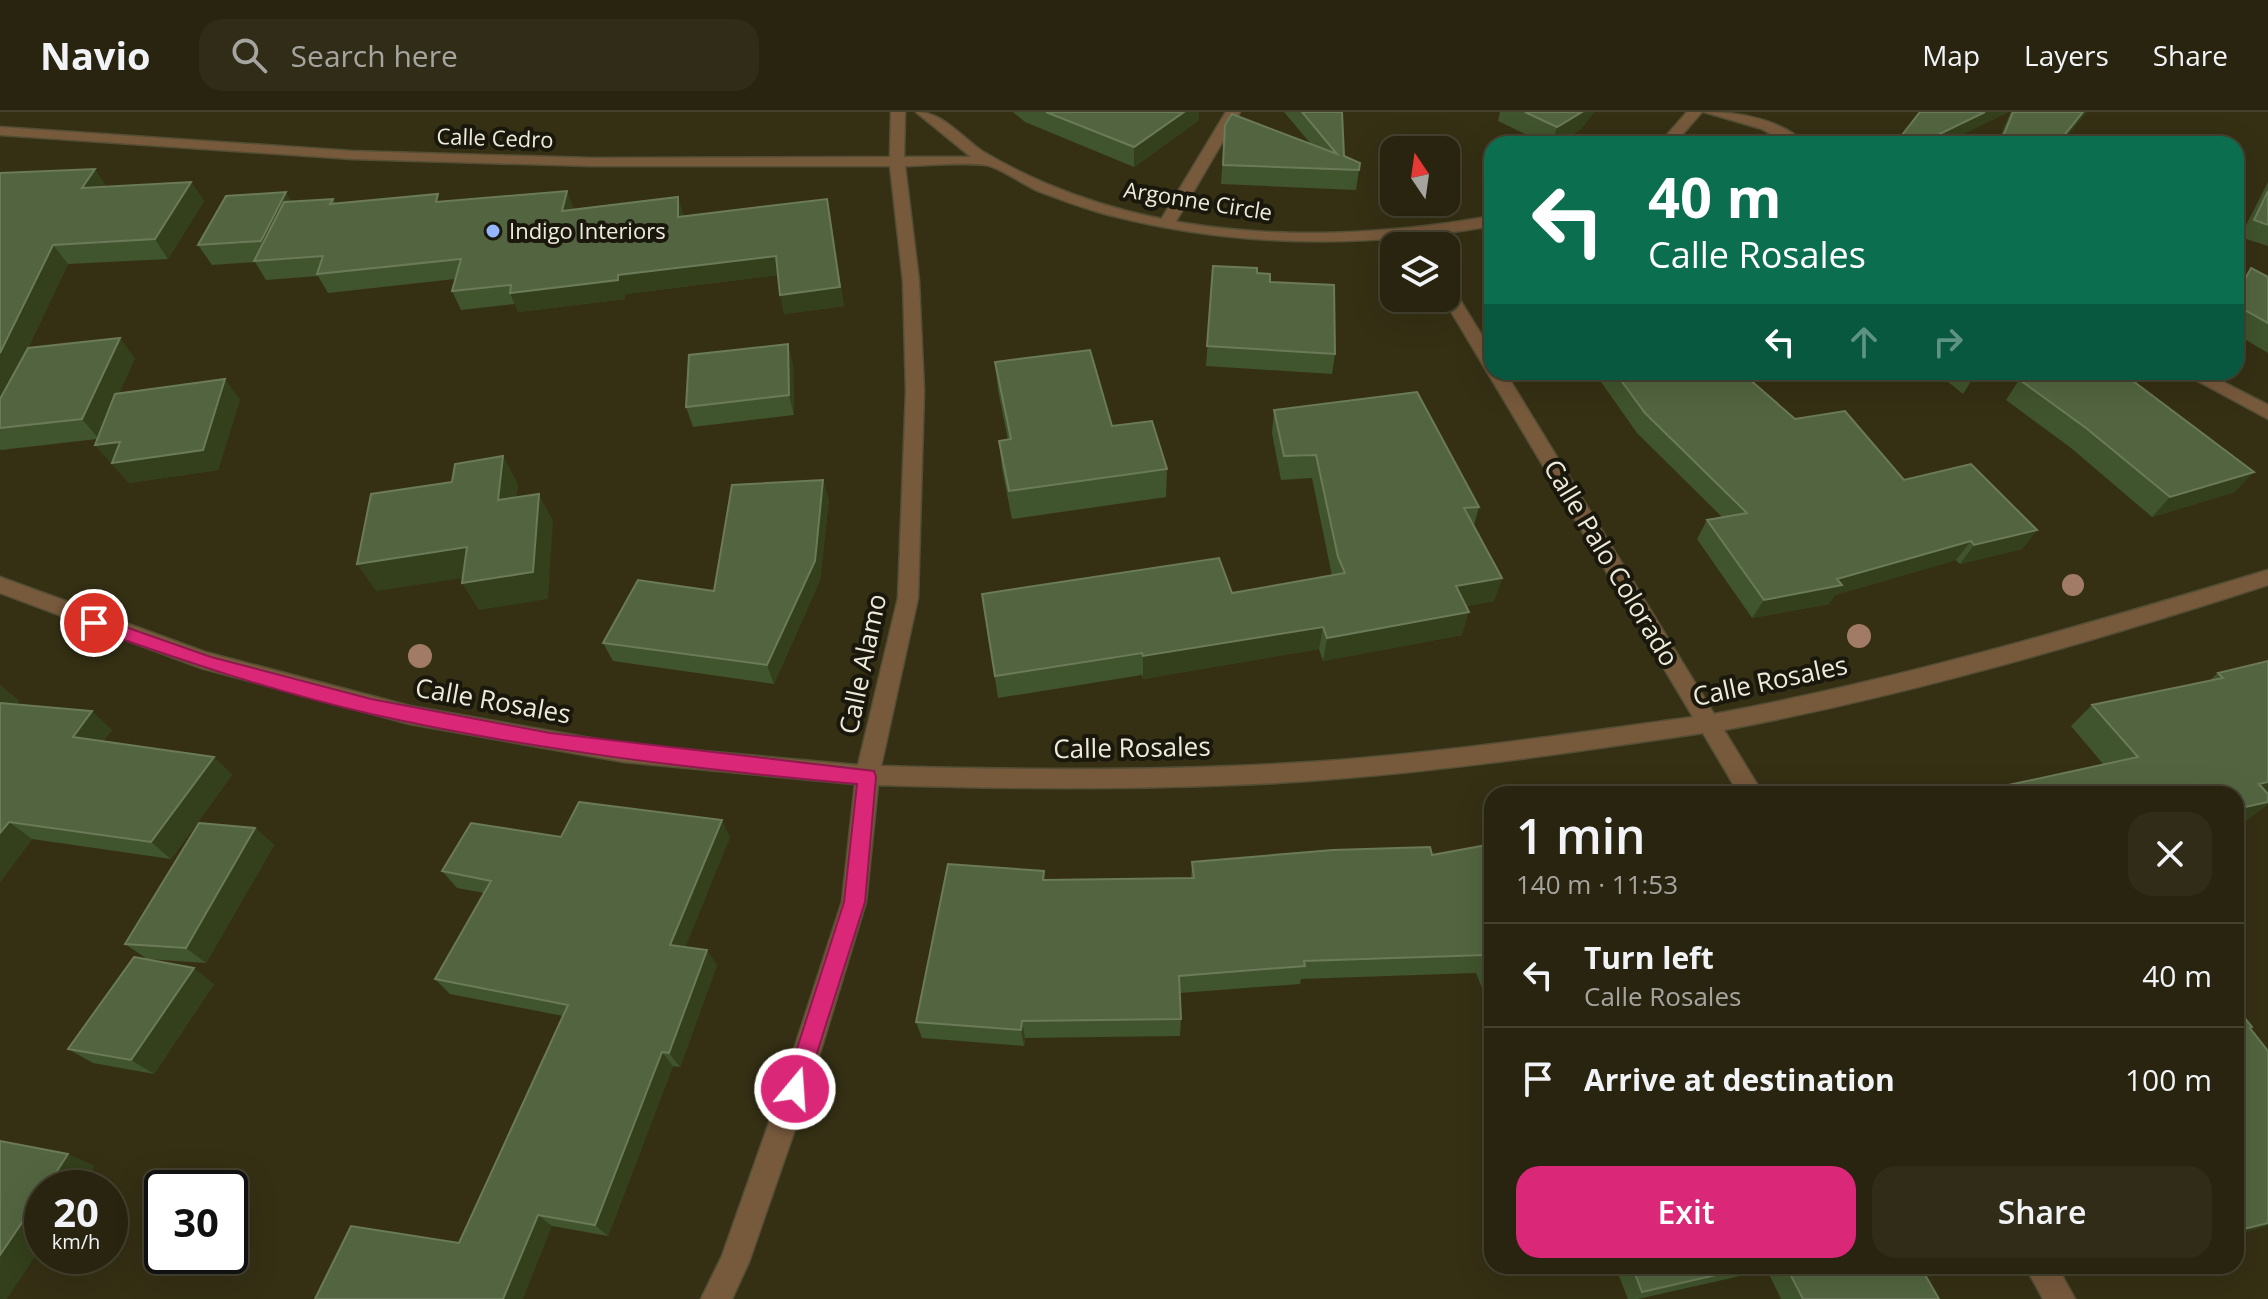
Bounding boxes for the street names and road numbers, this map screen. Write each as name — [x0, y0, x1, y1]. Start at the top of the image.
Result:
street label: Calle Cedro — [436, 120, 554, 154]
street label: Argonne Circle — [1122, 173, 1275, 227]
street label: Calle Palo Colorado — [1536, 452, 1688, 673]
street label: Calle Alamo — [830, 590, 894, 737]
street label: Calle Rosales — [1689, 646, 1851, 714]
street label: Calle Rosales — [413, 669, 574, 731]
street label: Calle Rosales — [1053, 728, 1211, 766]

